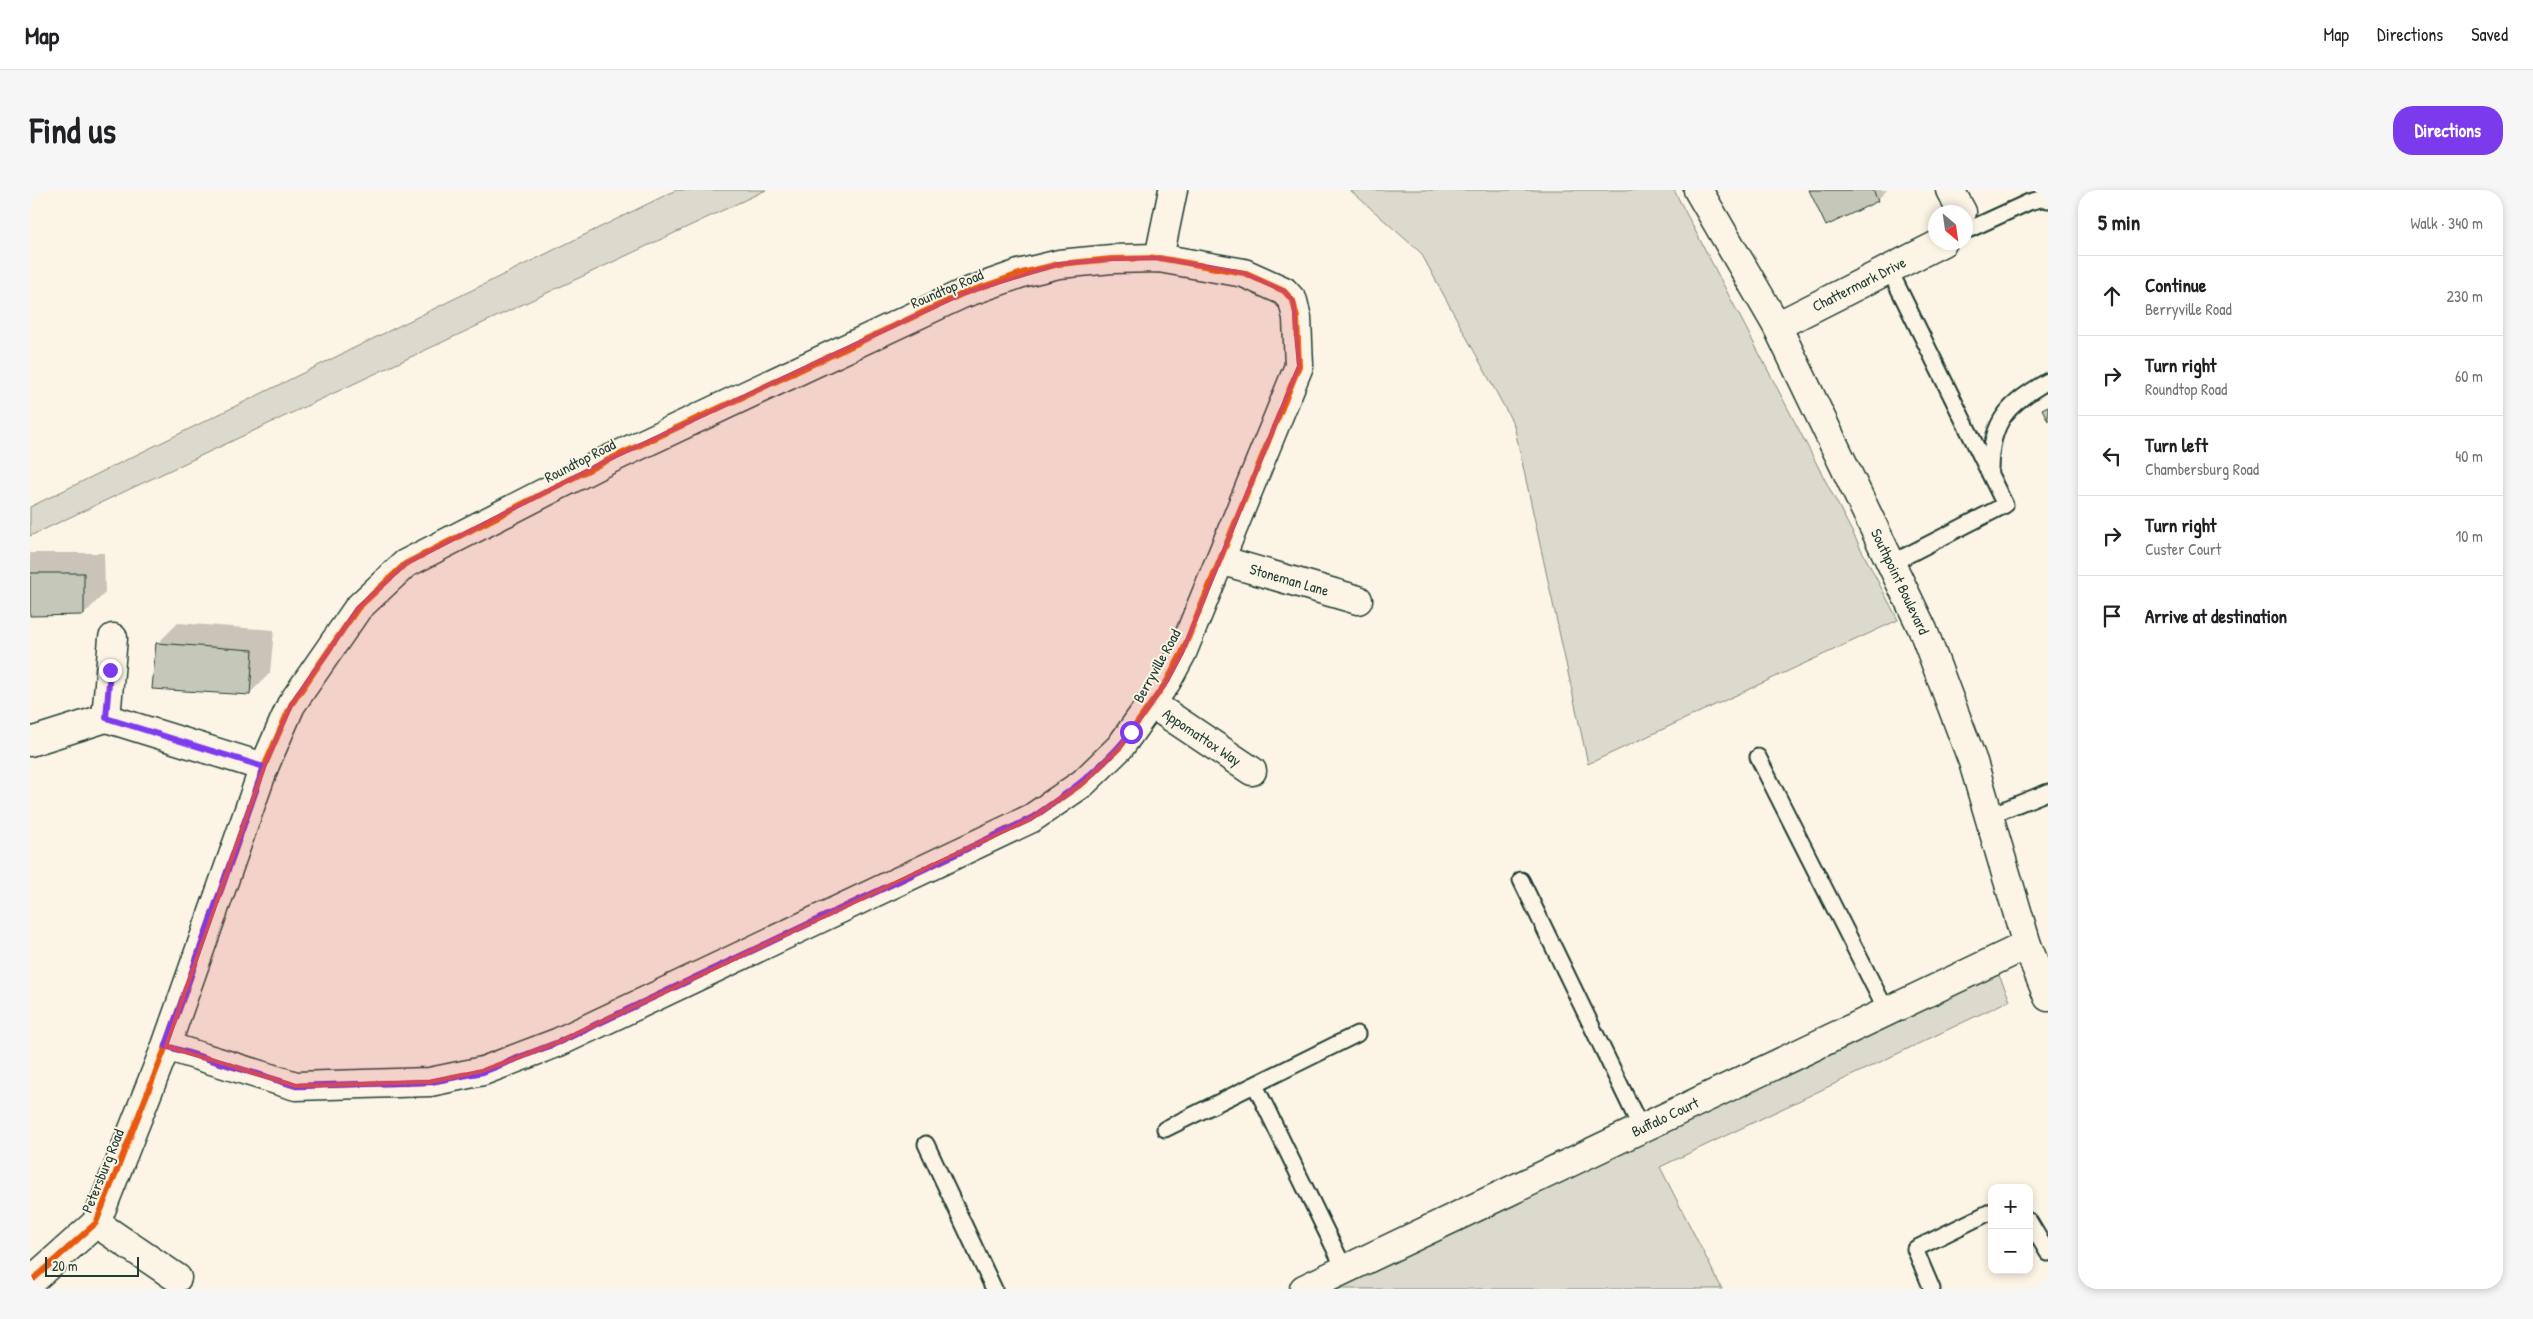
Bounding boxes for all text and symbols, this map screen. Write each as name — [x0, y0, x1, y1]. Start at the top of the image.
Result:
text: Map — [25, 19, 59, 51]
text: Map — [2324, 22, 2349, 47]
text: Directions — [2377, 22, 2443, 47]
text: Saved — [2471, 22, 2508, 47]
button: Directions — [2393, 106, 2503, 155]
text: Find us — [30, 107, 116, 154]
north arrow — [1928, 205, 1973, 250]
text: 5 min — [2098, 208, 2140, 237]
text: Walk · 340 m — [2411, 212, 2483, 234]
street label: Chattermark Drive — [1808, 252, 1909, 317]
street label: Roundtop Road — [907, 264, 987, 313]
text: Continue — [2145, 272, 2206, 298]
icon: ahead — [2098, 282, 2126, 310]
text: 230 m — [2447, 285, 2483, 307]
text: Berryville Road — [2145, 298, 2232, 320]
text: Turn right — [2145, 352, 2216, 378]
icon: right — [2098, 362, 2126, 390]
text: 60 m — [2455, 365, 2483, 387]
text: Roundtop Road — [2145, 378, 2227, 400]
text: Turn left — [2145, 432, 2208, 458]
street label: Roundtop Road — [541, 434, 619, 487]
icon: left — [2098, 442, 2126, 470]
text: 40 m — [2455, 445, 2483, 467]
text: Chambersburg Road — [2145, 458, 2259, 480]
text: Turn right — [2145, 512, 2216, 538]
icon: right — [2098, 522, 2126, 550]
street label: Southpoint Boulevard — [1866, 525, 1935, 637]
text: 10 m — [2455, 525, 2483, 547]
text: Custer Court — [2145, 538, 2221, 560]
street label: Stoneman Lane — [1247, 558, 1331, 601]
icon: arrive — [2098, 602, 2126, 630]
text: Arrive at destination — [2145, 603, 2287, 629]
street label: Berryville Road — [1128, 625, 1186, 706]
route end — [99, 659, 122, 682]
street label: Appomattox Way — [1159, 703, 1246, 771]
route start — [1120, 721, 1143, 744]
street label: Buffalo Court — [1628, 1091, 1703, 1142]
street label: Petersburg Road — [76, 1126, 129, 1216]
map controls — [1988, 1184, 2033, 1274]
button: + — [1988, 1184, 2033, 1229]
button: − — [1988, 1229, 2033, 1274]
scale bar — [45, 1254, 139, 1277]
text: 20 m — [52, 1256, 78, 1275]

